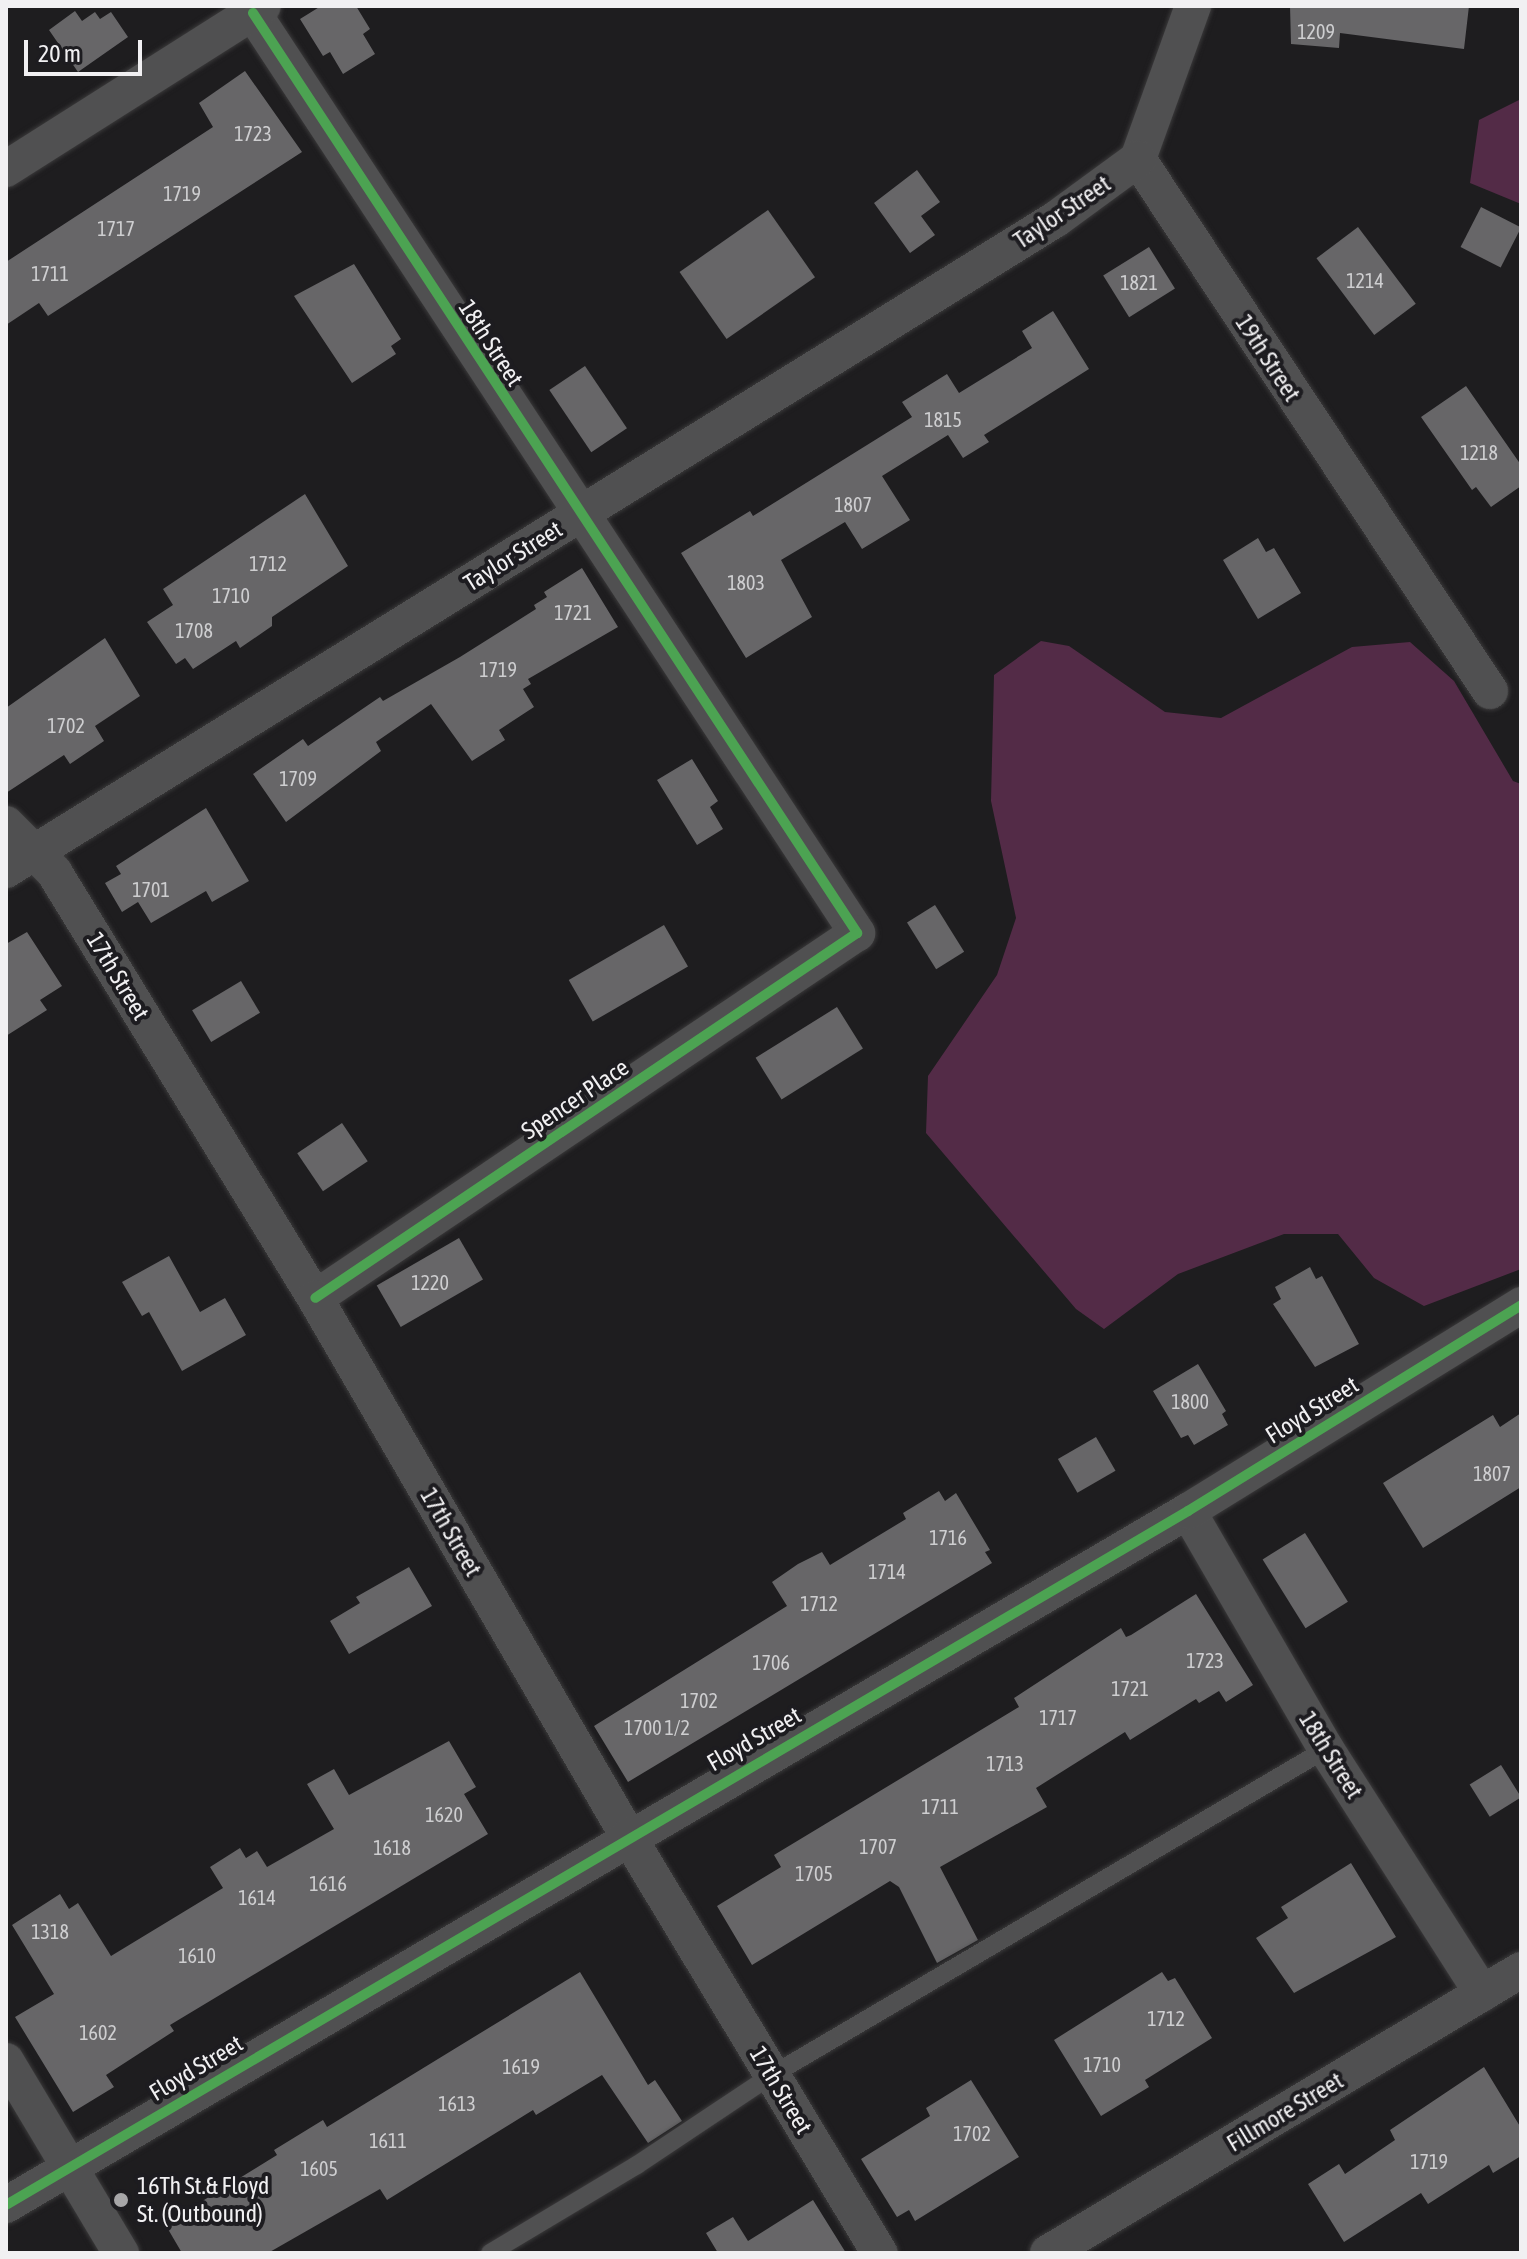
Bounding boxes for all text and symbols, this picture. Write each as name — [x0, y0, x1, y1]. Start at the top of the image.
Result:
house number: 1209 — [1297, 19, 1335, 43]
scale bar — [28, 24, 146, 74]
text: 20 m — [38, 40, 81, 67]
house number: 1723 — [234, 121, 272, 145]
street label: Taylor Street — [1008, 169, 1116, 255]
house number: 1719 — [163, 181, 201, 205]
house number: 1717 — [97, 216, 135, 240]
house number: 1711 — [31, 261, 69, 285]
house number: 1214 — [1346, 268, 1384, 292]
house number: 1821 — [1120, 270, 1158, 294]
street label: 18th Street — [452, 294, 530, 392]
street label: 19th Street — [1229, 309, 1307, 407]
house number: 1815 — [924, 407, 962, 431]
house number: 1218 — [1460, 440, 1498, 464]
house number: 1807 — [834, 492, 872, 516]
street label: Taylor Street — [459, 515, 567, 597]
house number: 1712 — [249, 551, 287, 575]
house number: 1803 — [727, 570, 765, 594]
house number: 1710 — [212, 583, 250, 607]
house number: 1721 — [554, 600, 592, 624]
house number: 1708 — [175, 618, 213, 642]
house number: 1719 — [479, 657, 517, 681]
house number: 1702 — [47, 713, 85, 737]
house number: 1709 — [279, 766, 317, 790]
house number: 1701 — [132, 877, 170, 901]
street label: 17th Street — [81, 927, 155, 1025]
street label: Spencer Place — [516, 1053, 634, 1145]
house number: 1220 — [411, 1270, 449, 1294]
street label: Floyd Street — [1260, 1370, 1364, 1450]
house number: 1800 — [1171, 1389, 1209, 1413]
house number: 1807 — [1473, 1461, 1511, 1485]
street label: 17th Street — [414, 1483, 488, 1581]
house number: 1716 — [929, 1525, 967, 1549]
house number: 1714 — [868, 1559, 906, 1583]
house number: 1712 — [800, 1591, 838, 1615]
house number: 1723 — [1186, 1648, 1224, 1672]
house number: 1706 — [752, 1650, 790, 1674]
house number: 1721 — [1111, 1676, 1149, 1700]
house number: 1702 — [680, 1688, 718, 1712]
street label: Floyd Street — [702, 1701, 806, 1777]
house number: 1717 — [1039, 1705, 1077, 1729]
street label: 18th Street — [1293, 1706, 1369, 1804]
house number: 1700 1/2 — [624, 1715, 690, 1739]
house number: 1713 — [986, 1751, 1024, 1775]
house number: 1711 — [921, 1794, 959, 1818]
house number: 1620 — [425, 1802, 463, 1826]
house number: 1707 — [859, 1834, 897, 1858]
house number: 1618 — [373, 1835, 411, 1859]
house number: 1705 — [795, 1861, 833, 1885]
house number: 1616 — [309, 1871, 347, 1895]
house number: 1614 — [238, 1885, 276, 1909]
house number: 1318 — [31, 1919, 69, 1943]
house number: 1610 — [178, 1943, 216, 1967]
house number: 1712 — [1147, 2006, 1185, 2030]
house number: 1602 — [79, 2020, 117, 2044]
street label: Floyd Street — [144, 2029, 248, 2107]
street label: 17th Street — [744, 2041, 818, 2139]
house number: 1710 — [1083, 2052, 1121, 2076]
house number: 1619 — [502, 2054, 540, 2078]
street label: Fillmore Street — [1222, 2066, 1348, 2158]
house number: 1613 — [438, 2091, 476, 2115]
house number: 1702 — [953, 2121, 991, 2145]
house number: 1611 — [369, 2128, 407, 2152]
house number: 1719 — [1410, 2149, 1448, 2173]
house number: 1605 — [300, 2156, 338, 2180]
place label: 16Th St.& Floyd St. (Outbound) — [137, 2172, 269, 2228]
marker: 16Th St.& Floyd St. (Outbound) — [112, 2191, 130, 2209]

